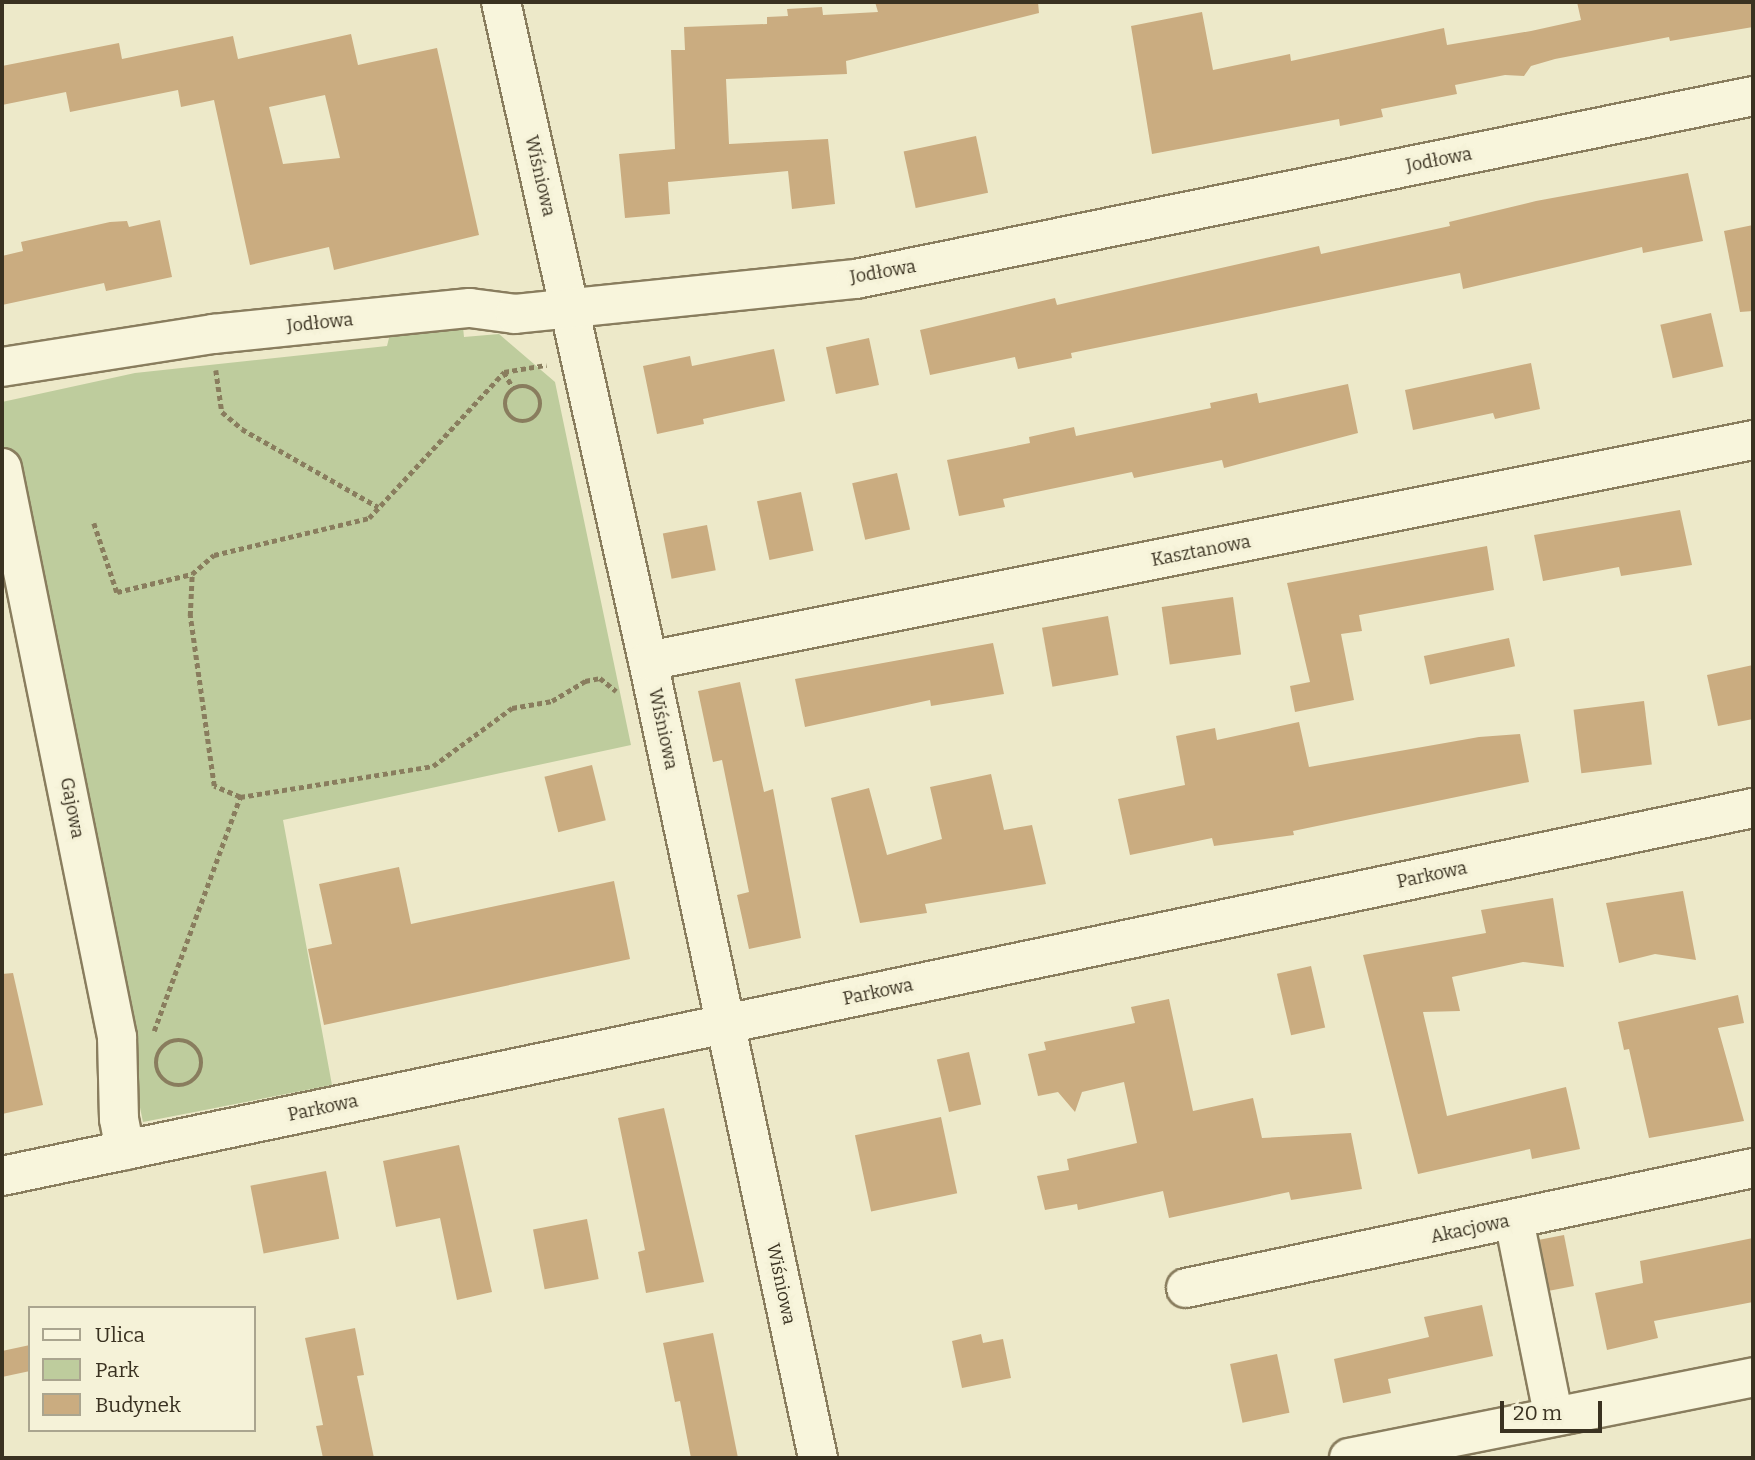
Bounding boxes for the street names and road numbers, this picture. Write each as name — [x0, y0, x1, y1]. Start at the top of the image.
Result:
street label: Wiśniowa — [520, 133, 560, 219]
street label: Jodłowa — [1404, 143, 1474, 177]
street label: Jodłowa — [848, 256, 918, 288]
street label: Jodłowa — [286, 309, 354, 337]
street label: Kasztanowa — [1150, 531, 1252, 571]
street label: Wiśniowa — [644, 686, 682, 772]
street label: Gajowa — [56, 776, 88, 840]
street label: Parkowa — [1395, 857, 1469, 893]
street label: Parkowa — [841, 974, 915, 1010]
street label: Parkowa — [286, 1090, 360, 1126]
street label: Akacjowa — [1429, 1210, 1511, 1248]
street label: Wiśniowa — [762, 1241, 800, 1327]

